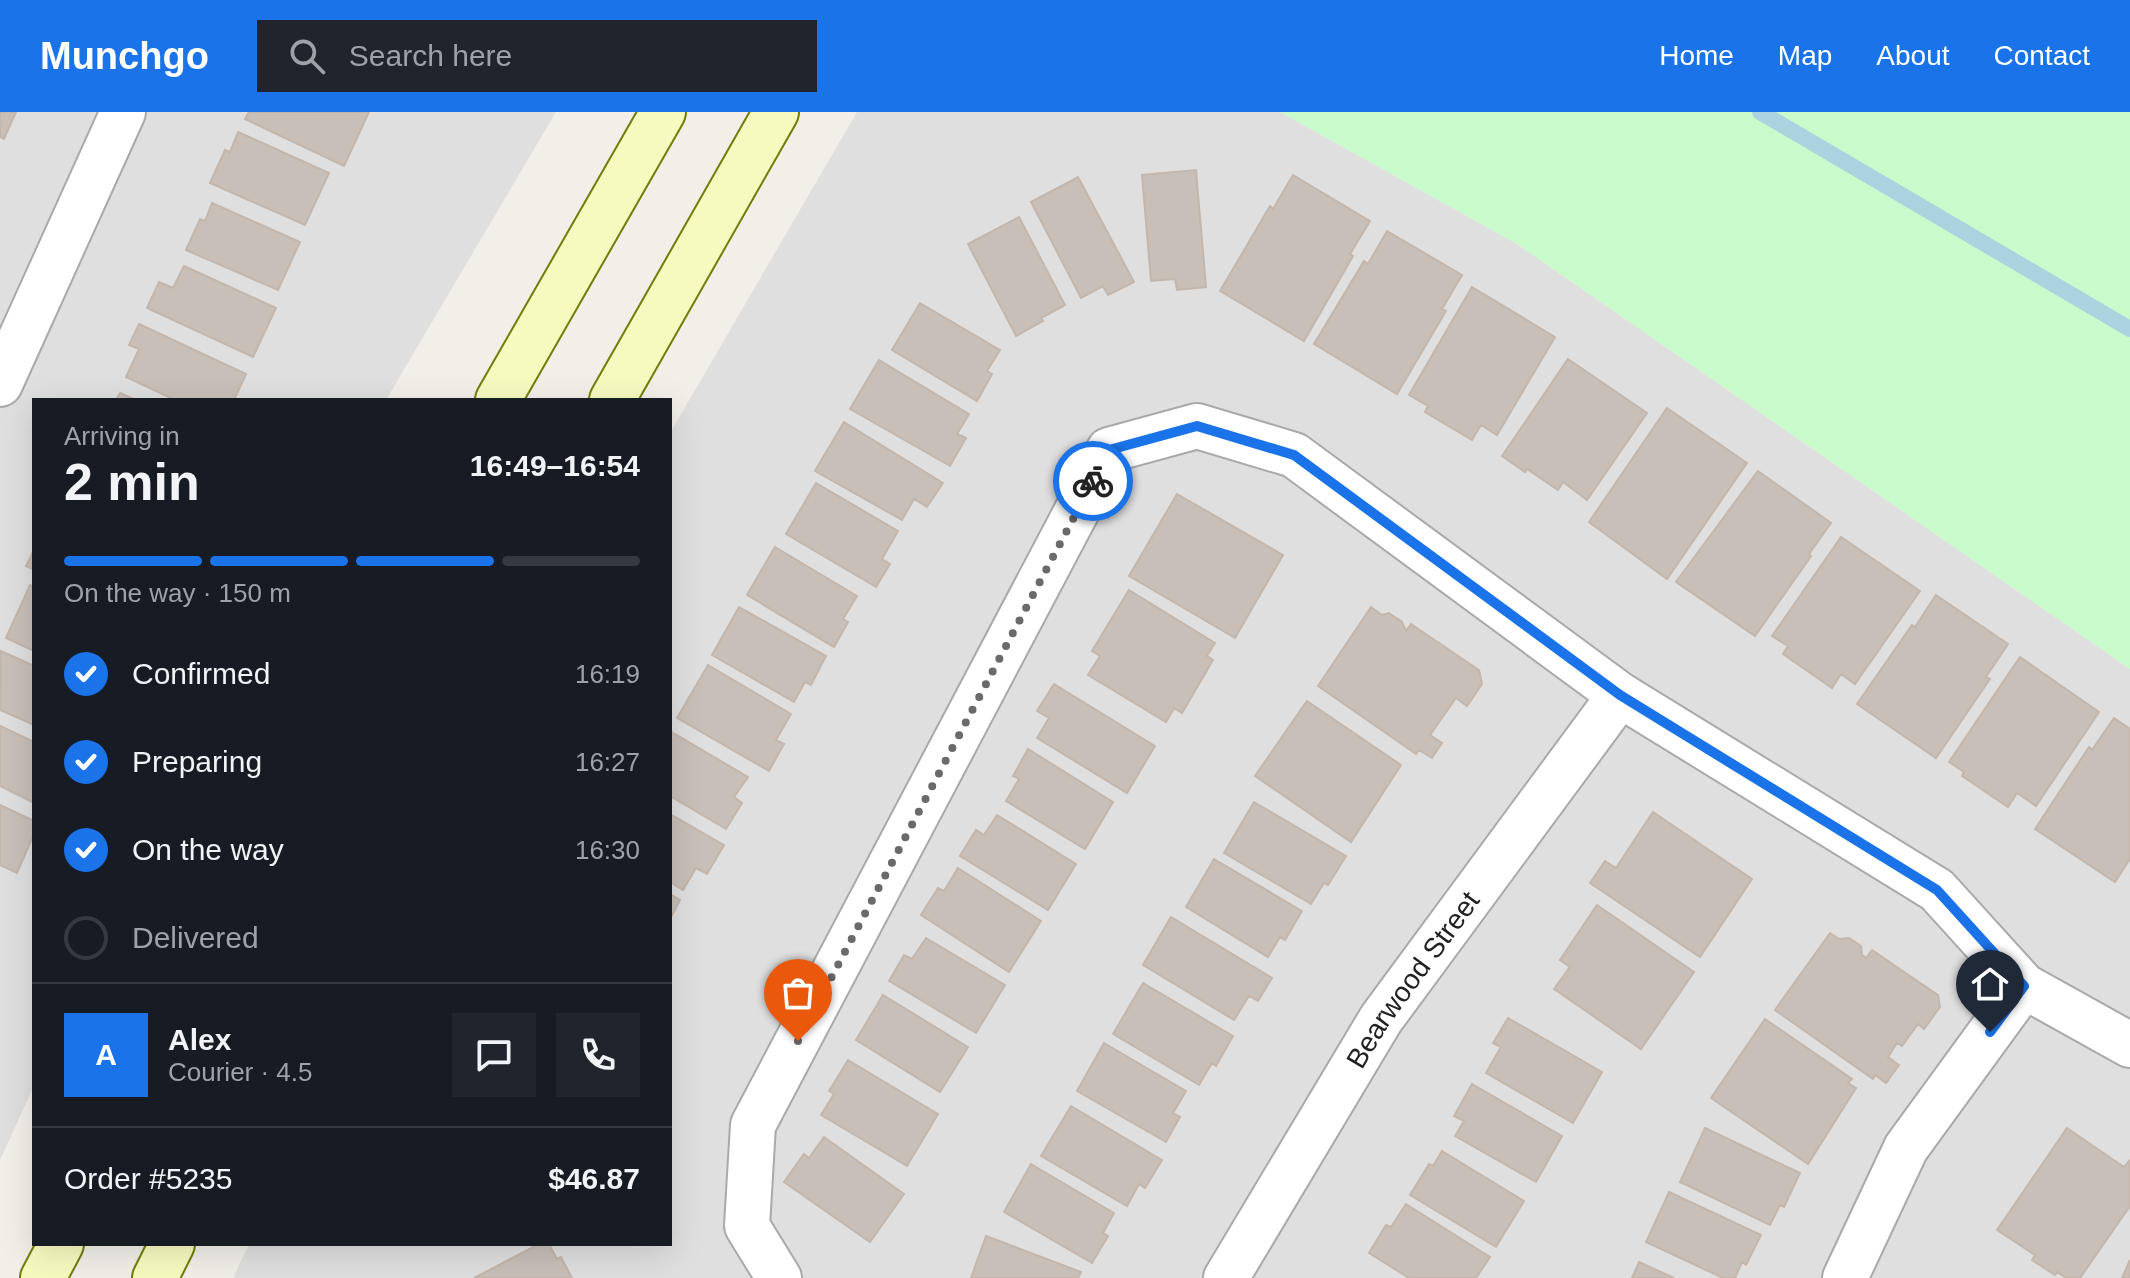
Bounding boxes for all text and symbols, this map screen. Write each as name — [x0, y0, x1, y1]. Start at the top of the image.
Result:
search box — [257, 20, 817, 92]
icon: search — [285, 34, 329, 78]
text: Munchgo — [40, 35, 209, 77]
text: Search here — [349, 39, 512, 72]
text: Home — [1659, 40, 1734, 71]
text: Map — [1778, 40, 1832, 71]
text: About — [1876, 40, 1950, 71]
text: Contact — [1994, 40, 2090, 71]
text: Arriving in — [64, 421, 180, 451]
courier — [1053, 441, 1133, 521]
text: 16:49–16:54 — [470, 449, 640, 482]
text: 2 min — [64, 453, 200, 511]
icon: bike — [1071, 459, 1115, 503]
text: On the way · 150 m — [64, 578, 291, 608]
icon: check — [64, 652, 108, 696]
text: Confirmed — [132, 657, 270, 690]
text: 16:19 — [575, 659, 640, 689]
icon: check — [64, 740, 108, 784]
text: Preparing — [132, 745, 262, 778]
text: 16:27 — [575, 747, 640, 777]
icon: check — [64, 828, 108, 872]
text: On the way — [132, 833, 284, 866]
text: 16:30 — [575, 835, 640, 865]
street label: Bearwood Street — [1340, 885, 1485, 1073]
text: Delivered — [132, 921, 259, 954]
pin — [1956, 950, 2024, 1032]
pin — [764, 959, 832, 1041]
icon: home — [1968, 962, 2012, 1006]
icon: bag — [776, 971, 820, 1015]
button: chat — [452, 1013, 536, 1097]
button: phone — [556, 1013, 640, 1097]
text: Alex — [168, 1023, 231, 1056]
text: A — [95, 1038, 117, 1071]
text: Courier · 4.5 — [168, 1057, 313, 1087]
text: Order #5235 — [64, 1162, 232, 1195]
text: $46.87 — [548, 1162, 640, 1195]

